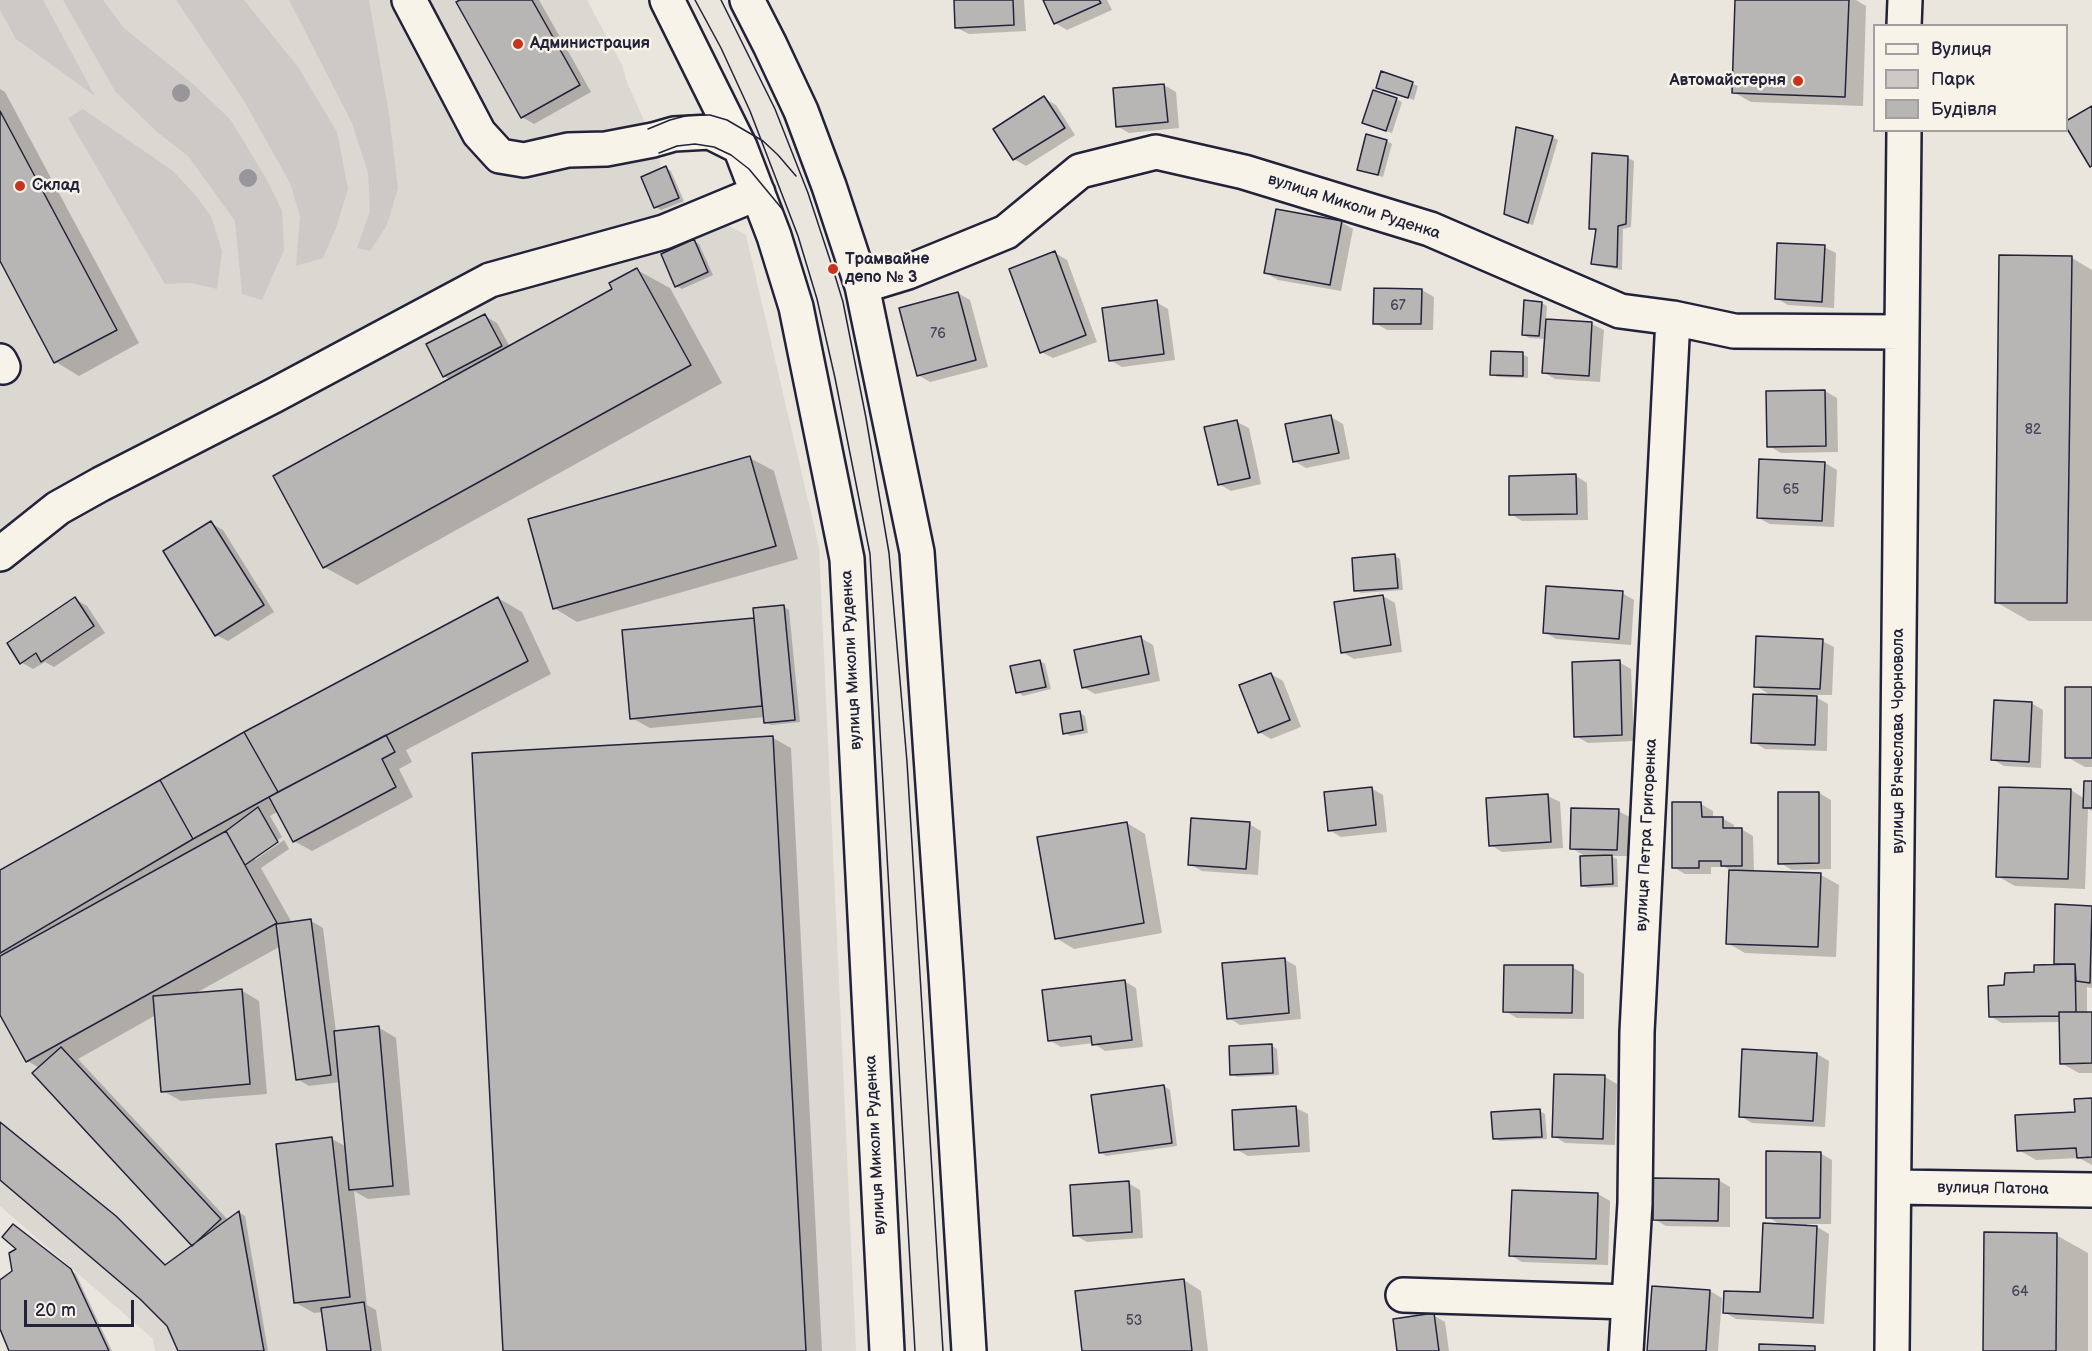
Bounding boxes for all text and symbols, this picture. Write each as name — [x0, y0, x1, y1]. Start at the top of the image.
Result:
legend — [1873, 24, 2068, 132]
place label: Администрация — [530, 34, 650, 54]
marker: Администрация — [511, 37, 525, 51]
text: Вулиця — [1931, 39, 1992, 60]
text: Парк — [1931, 69, 1975, 90]
place label: Автомайстерня — [1669, 71, 1786, 91]
marker: Автомайстерня — [1791, 74, 1805, 88]
text: Будівля — [1931, 99, 1997, 120]
street label: вулиця Миколи Руденка — [1265, 170, 1443, 244]
place label: Склад — [32, 176, 80, 196]
marker: Склад — [13, 179, 27, 193]
place label: Трамвайне депо № 3 — [845, 250, 929, 288]
marker: Трамвайне депо № 3 — [826, 262, 840, 276]
house number: 67 — [1390, 298, 1406, 314]
house number: 76 — [930, 326, 946, 342]
house number: 82 — [2025, 422, 2041, 438]
house number: 65 — [1783, 482, 1799, 498]
street label: вулиця Миколи Руденка — [838, 569, 866, 751]
street label: вулиця В'ячеслава Чорновола — [1889, 628, 1909, 854]
street label: вулиця Петра Григоренка — [1632, 738, 1662, 932]
street label: вулиця Миколи Руденка — [862, 1054, 890, 1236]
street label: вулиця Патона — [1937, 1178, 2049, 1200]
house number: 64 — [2011, 1284, 2029, 1300]
scale bar — [27, 1288, 136, 1326]
text: 20 m — [35, 1300, 76, 1321]
house number: 53 — [1126, 1313, 1142, 1329]

